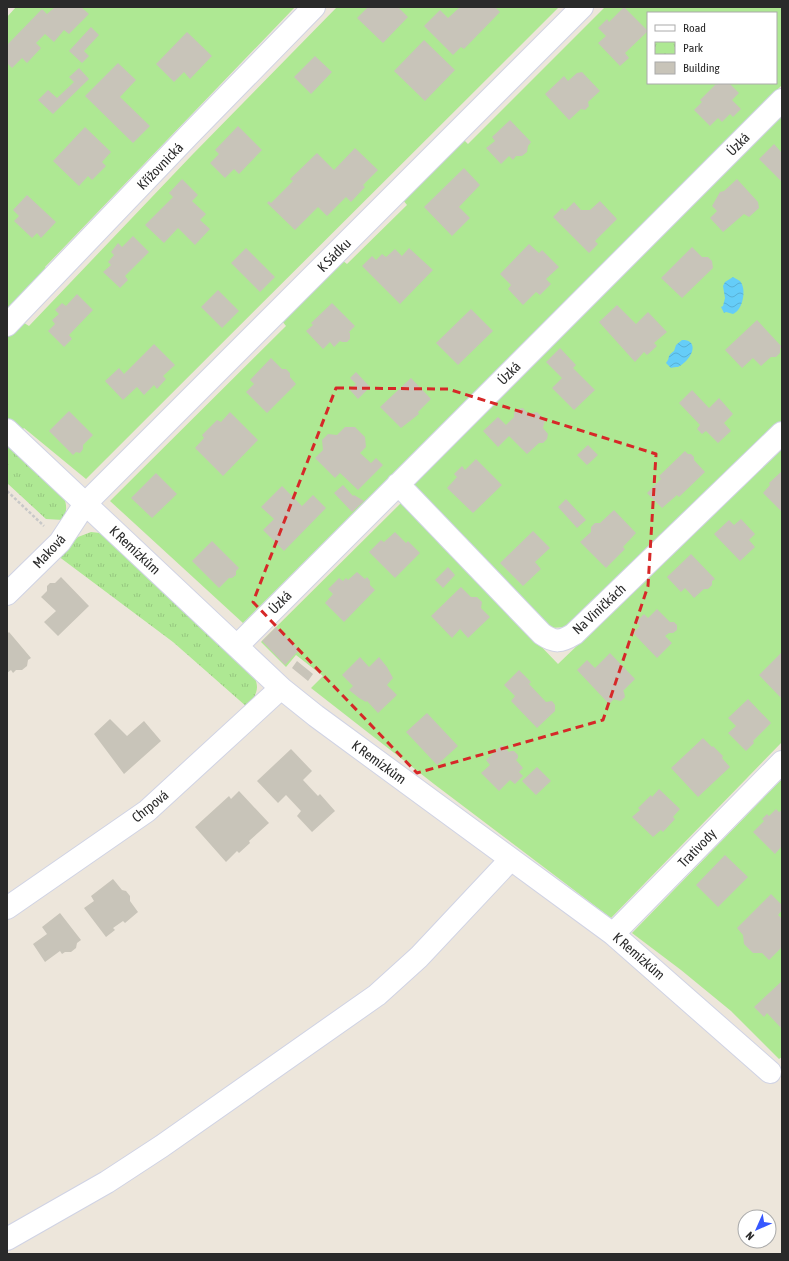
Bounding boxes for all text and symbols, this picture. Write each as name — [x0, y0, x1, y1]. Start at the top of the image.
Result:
legend — [647, 12, 777, 84]
text: Road — [683, 21, 706, 35]
text: Park — [683, 41, 704, 55]
text: Building — [683, 61, 721, 75]
street label: Úzká — [723, 129, 753, 159]
street label: Křížovnická — [134, 139, 186, 193]
street label: K Sádku — [314, 235, 354, 275]
street label: Úzká — [494, 358, 524, 388]
street label: K Remízkům — [106, 523, 164, 577]
street label: Maková — [29, 531, 69, 571]
street label: Na Viničkách — [569, 580, 629, 638]
street label: Úzká — [265, 587, 295, 617]
street label: K Remízkům — [349, 737, 409, 787]
street label: Chrpová — [128, 786, 172, 826]
street label: Trativody — [675, 825, 719, 871]
street label: K Remízkům — [610, 929, 668, 983]
north arrow — [737, 1209, 777, 1249]
text: N — [743, 1230, 756, 1243]

